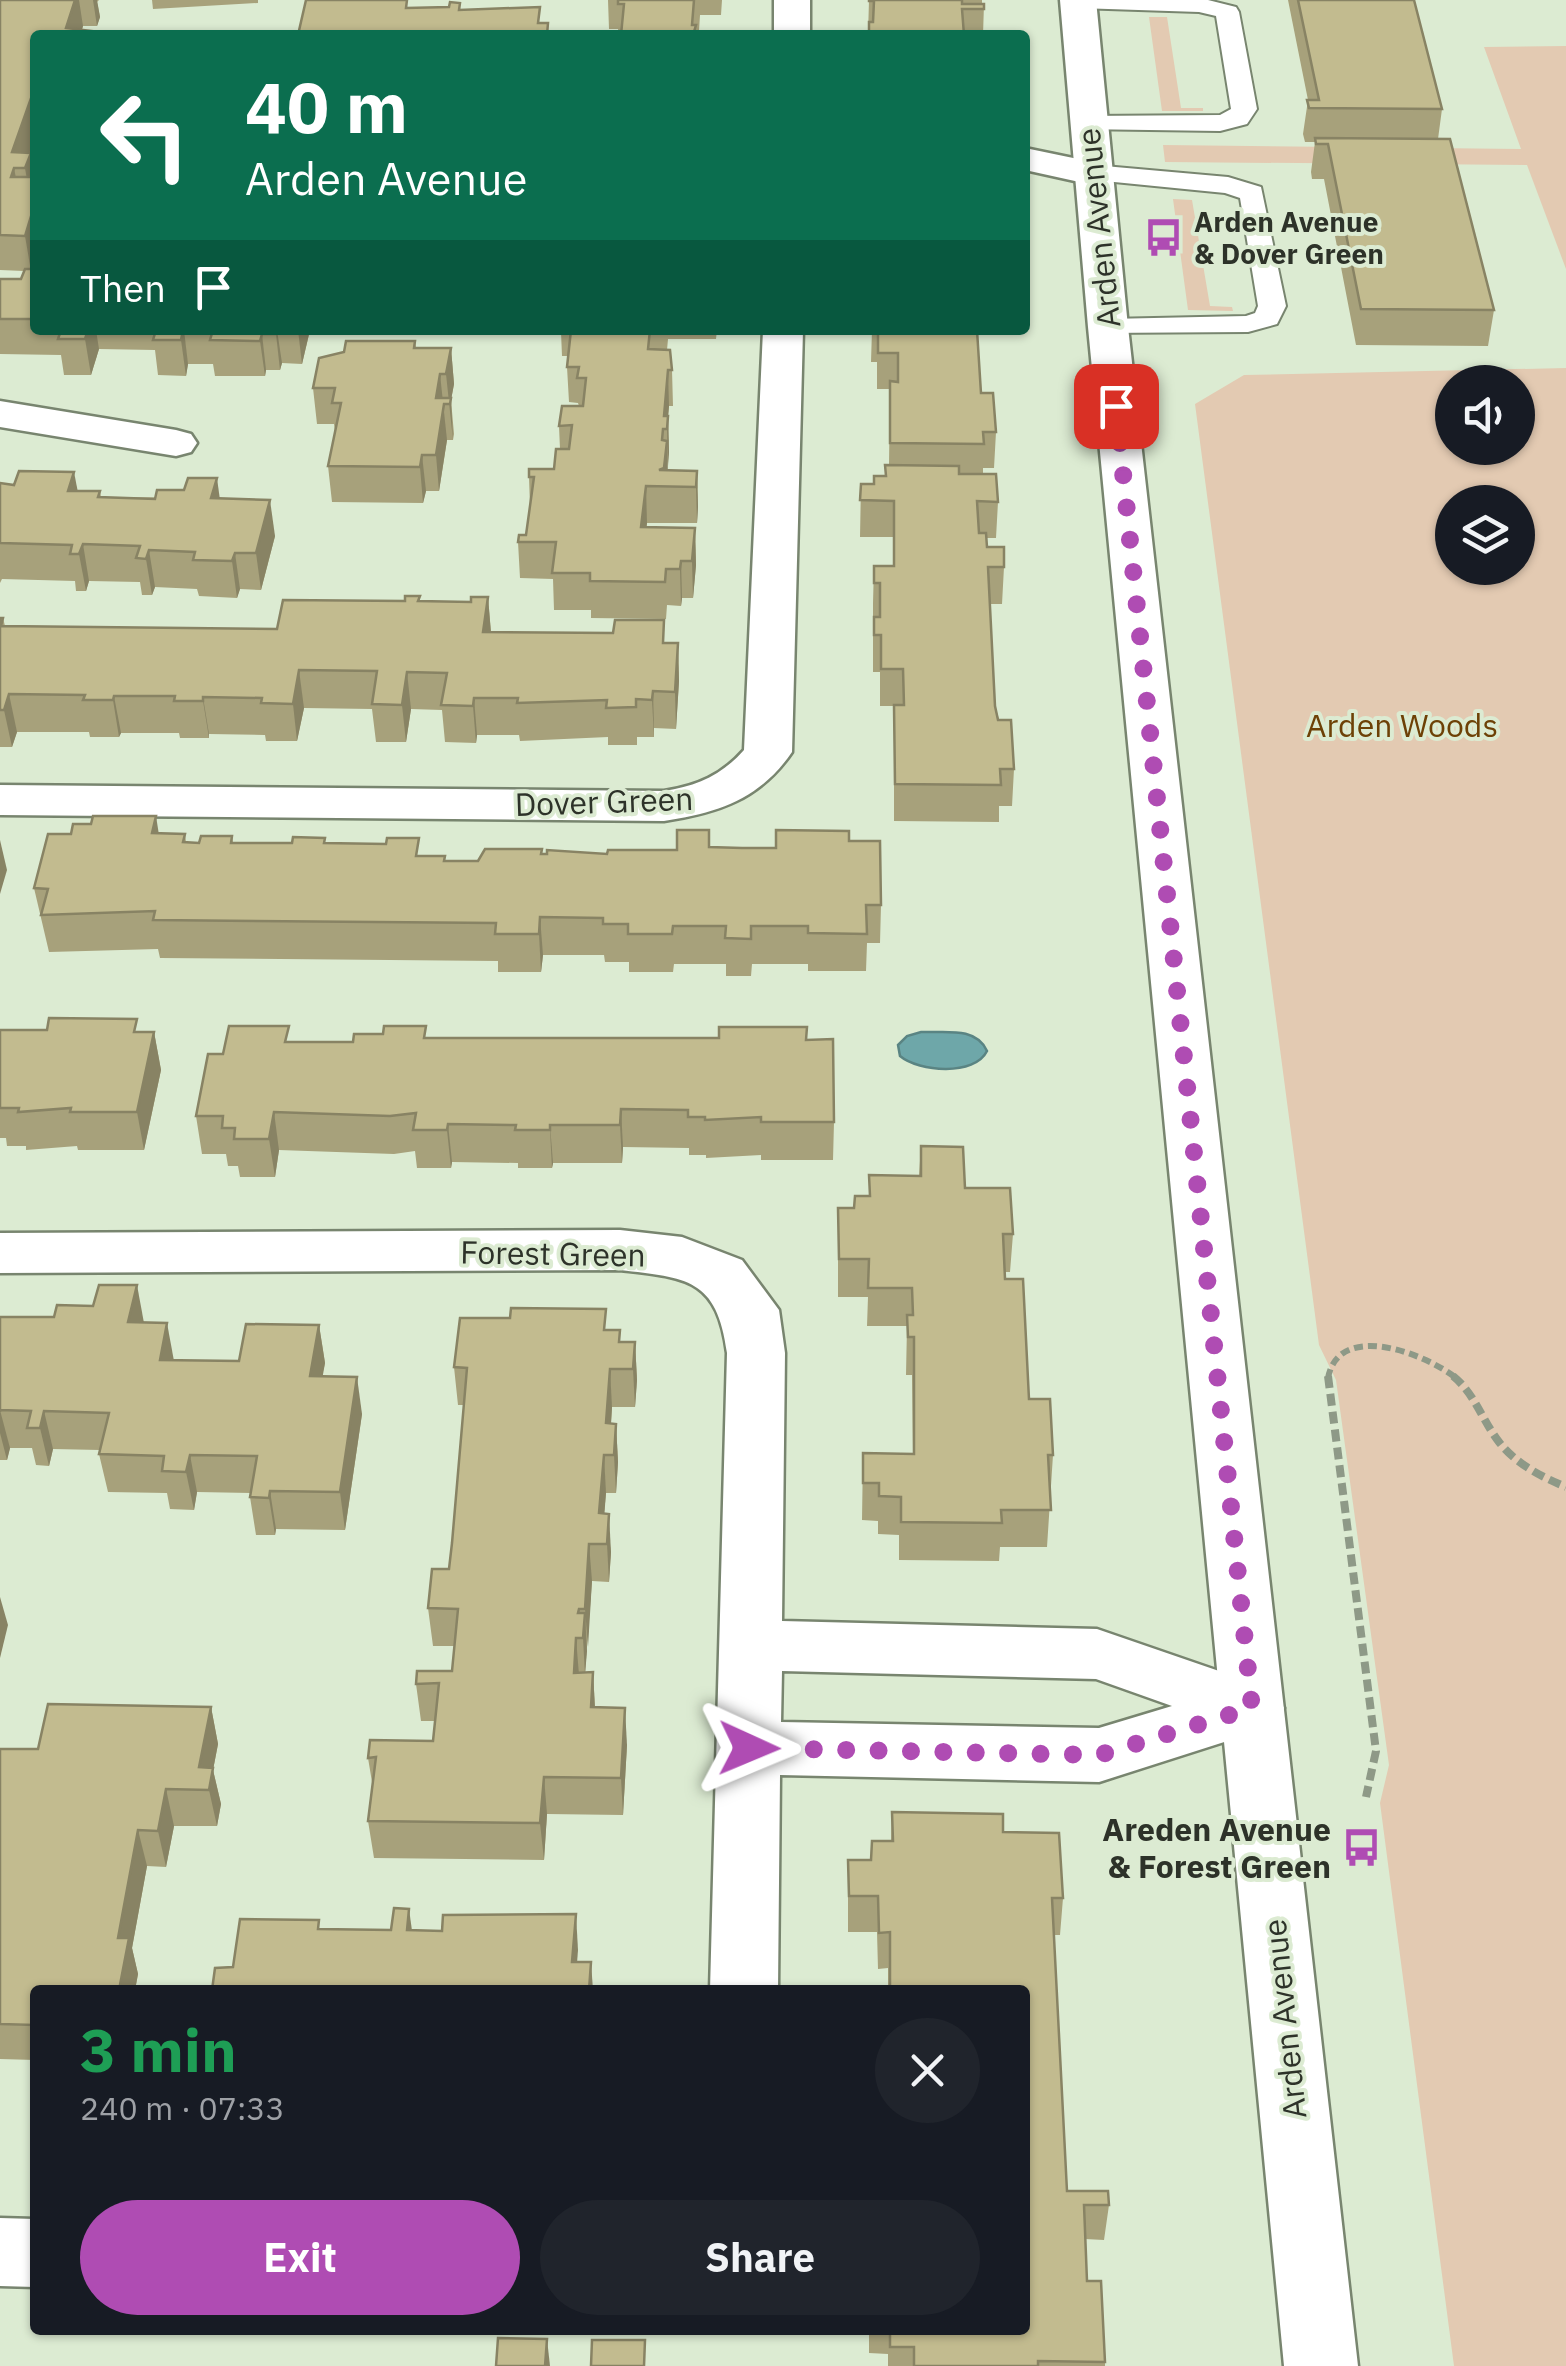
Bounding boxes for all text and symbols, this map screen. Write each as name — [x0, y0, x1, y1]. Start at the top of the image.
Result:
text: 40 m — [245, 61, 408, 152]
icon: left — [80, 70, 210, 200]
street label: Arden Avenue — [1067, 126, 1129, 330]
text: Arden Avenue — [245, 149, 527, 207]
place label: Arden Avenue & Dover Green — [1194, 203, 1384, 272]
bus stop icon: Arden Avenue & Dover Green — [1143, 216, 1185, 258]
icon: arrive — [186, 260, 241, 315]
text: Then — [80, 263, 166, 312]
pin — [1074, 364, 1159, 449]
map controls — [1435, 365, 1535, 585]
button: sound — [1435, 365, 1535, 465]
icon: arrive — [1089, 379, 1144, 434]
button: layers — [1435, 485, 1535, 585]
park label: Arden Woods — [1306, 704, 1498, 746]
street label: Dover Green — [514, 777, 694, 825]
street label: Forest Green — [460, 1230, 646, 1276]
position arrow — [697, 1696, 801, 1800]
place label: Areden Avenue & Forest Green — [1102, 1808, 1331, 1887]
bus stop icon: Areden Avenue & Forest Green — [1340, 1826, 1382, 1868]
street label: Arden Avenue — [1253, 1917, 1315, 2121]
text: 3 min — [80, 2010, 237, 2089]
button: close — [875, 2018, 980, 2123]
text: 240 m · 07:33 — [80, 2087, 285, 2129]
button: Exit — [80, 2200, 520, 2315]
button: Share — [540, 2200, 980, 2315]

